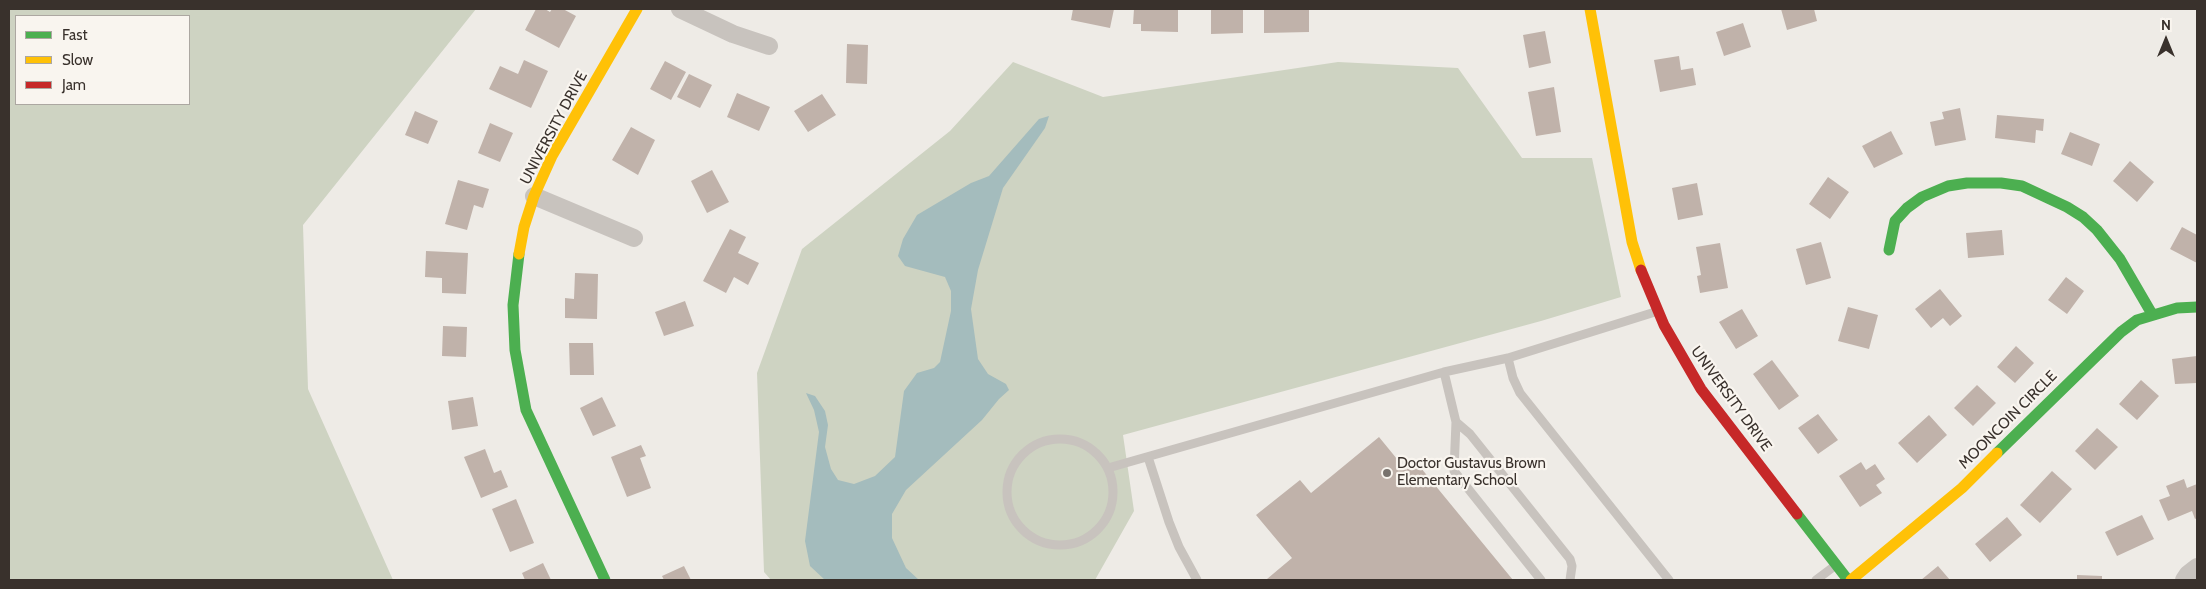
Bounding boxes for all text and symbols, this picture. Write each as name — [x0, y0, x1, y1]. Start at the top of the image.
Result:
legend — [15, 15, 190, 105]
north arrow — [2141, 15, 2191, 65]
text: N — [2161, 16, 2171, 34]
text: Fast — [62, 26, 87, 44]
text: Slow — [62, 51, 93, 69]
street label: UNIVERSITY DRIVE — [517, 68, 591, 188]
text: Jam — [62, 76, 86, 94]
street label: UNIVERSITY DRIVE — [1687, 343, 1775, 455]
street label: MOONCOIN CIRCLE — [1955, 367, 2061, 473]
place label: Doctor Gustavus Brown Elementary School — [1397, 455, 1546, 490]
marker: Doctor Gustavus Brown Elementary School — [1381, 467, 1393, 479]

